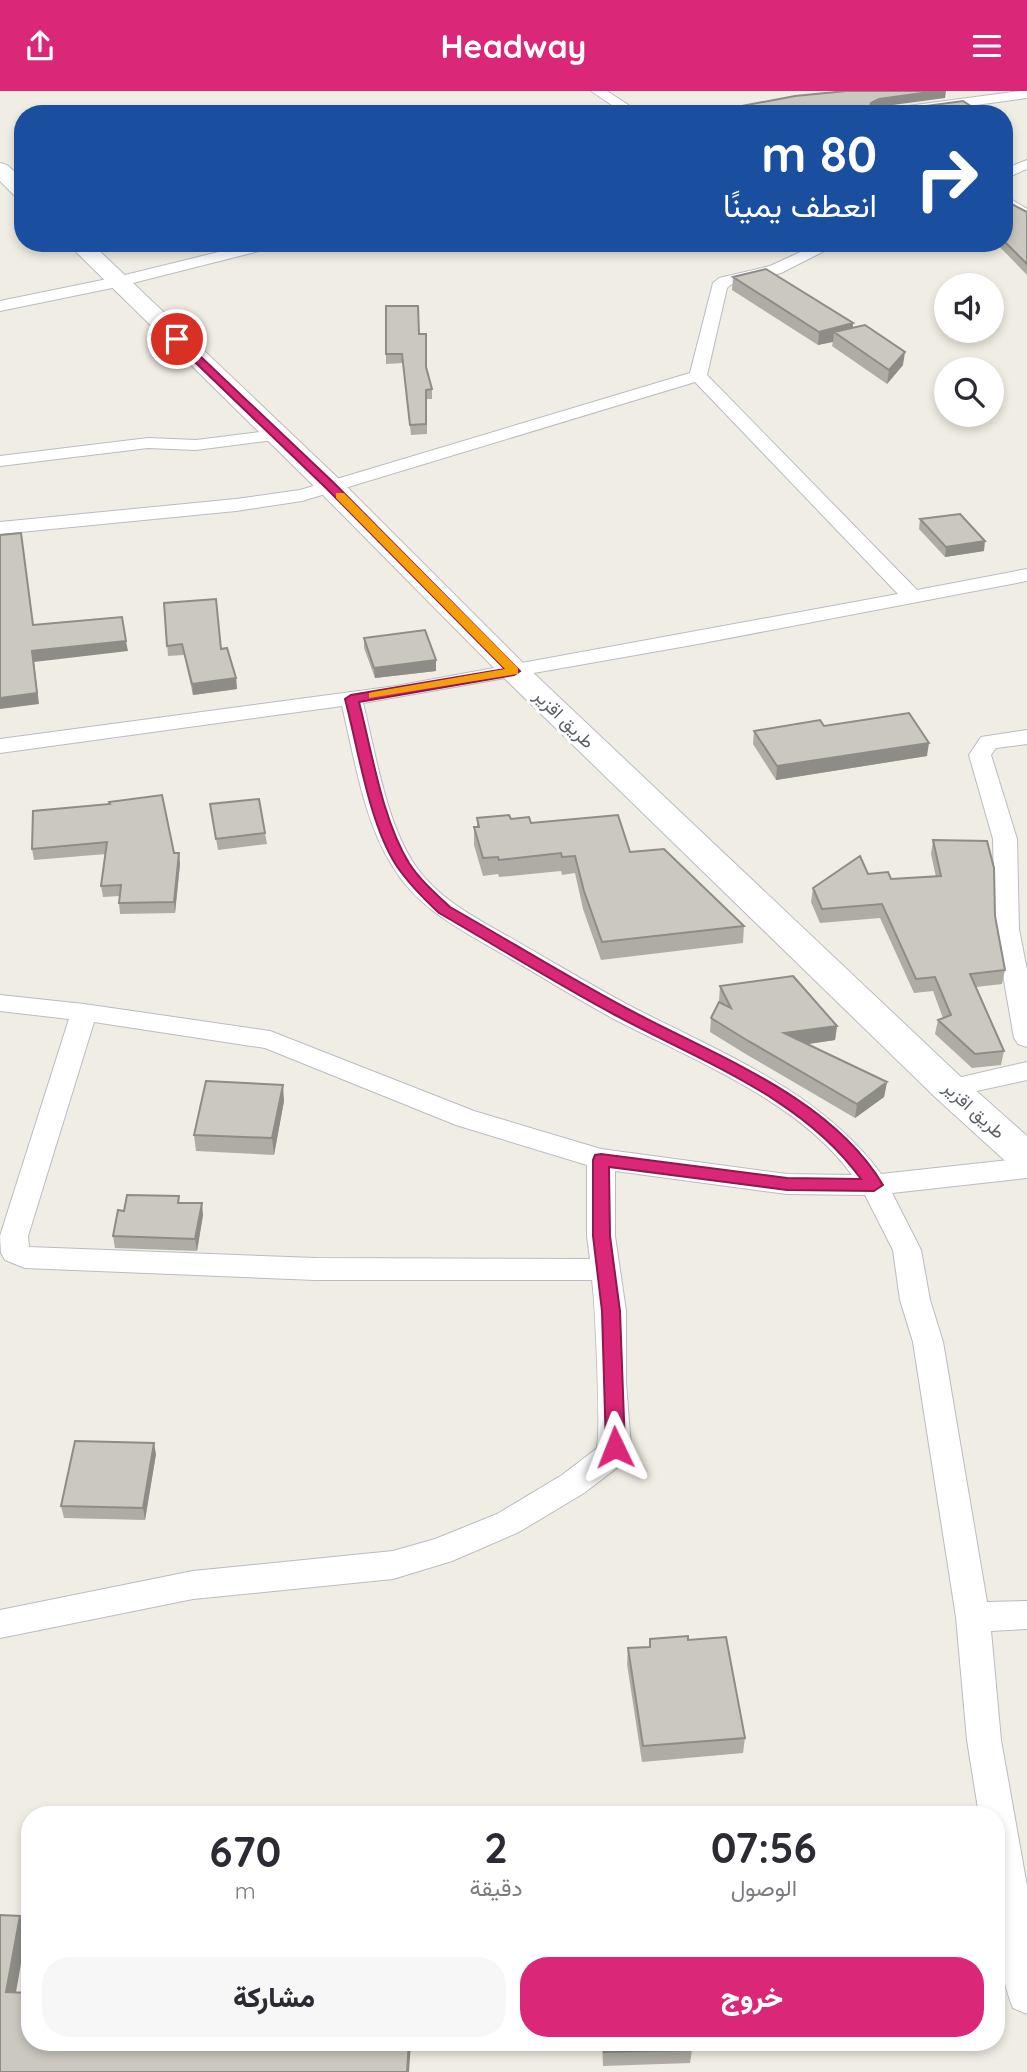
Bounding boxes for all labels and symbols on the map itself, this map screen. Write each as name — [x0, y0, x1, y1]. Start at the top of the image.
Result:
pin — [147, 309, 207, 369]
street label: طريق اقزير — [528, 683, 600, 753]
street label: طريق اقزير — [938, 1075, 1010, 1143]
position arrow — [578, 1410, 652, 1484]

